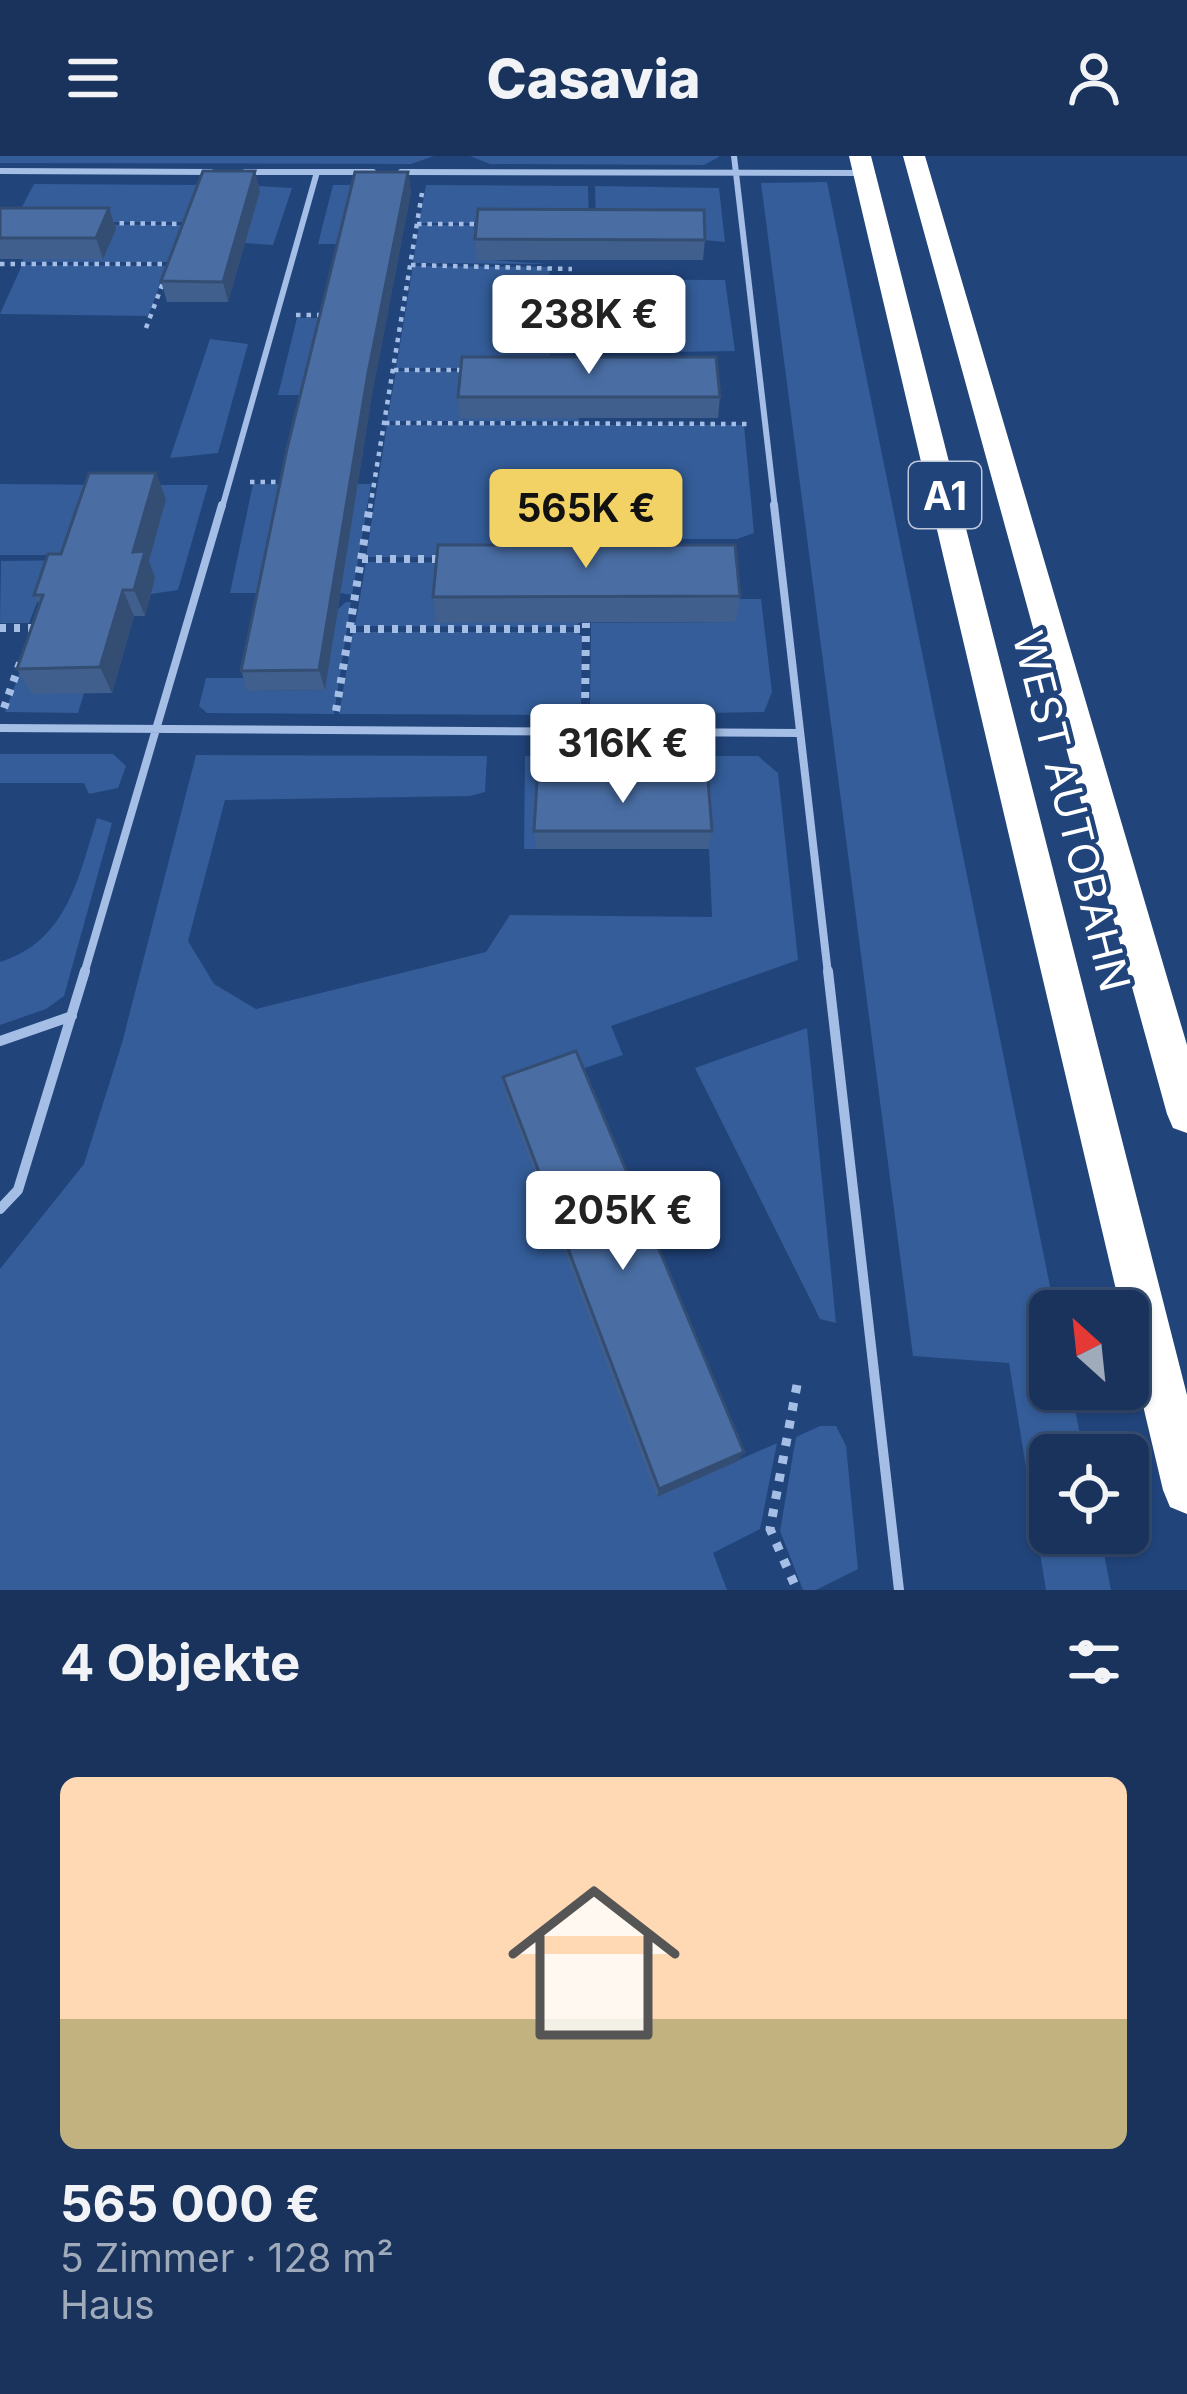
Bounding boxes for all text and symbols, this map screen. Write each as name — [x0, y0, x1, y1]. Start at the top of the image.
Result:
icon: menu — [60, 45, 126, 111]
icon: person — [1061, 45, 1127, 111]
text: Casavia — [487, 46, 700, 111]
pin: 238K € — [491, 275, 687, 377]
text: 238K € — [519, 290, 659, 337]
road number: A1 — [909, 462, 981, 528]
pin: 565K € — [488, 469, 684, 571]
text: 565K € — [516, 484, 656, 531]
street label: WEST AUTOBAHN — [1003, 626, 1141, 996]
pin: 316K € — [525, 704, 721, 806]
text: 316K € — [557, 719, 689, 766]
pin: 205K € — [525, 1171, 721, 1273]
text: 205K € — [553, 1186, 693, 1233]
north arrow — [1029, 1290, 1149, 1410]
map controls — [1029, 1290, 1149, 1554]
button: locate — [1029, 1434, 1149, 1554]
icon: filters — [1061, 1629, 1127, 1695]
text: 4 Objekte — [60, 1632, 300, 1693]
icon: home — [486, 1855, 702, 2071]
text: 565 000 € — [60, 2173, 321, 2234]
text: 5 Zimmer · 128 m² — [60, 2234, 394, 2281]
text: Haus — [60, 2281, 155, 2328]

